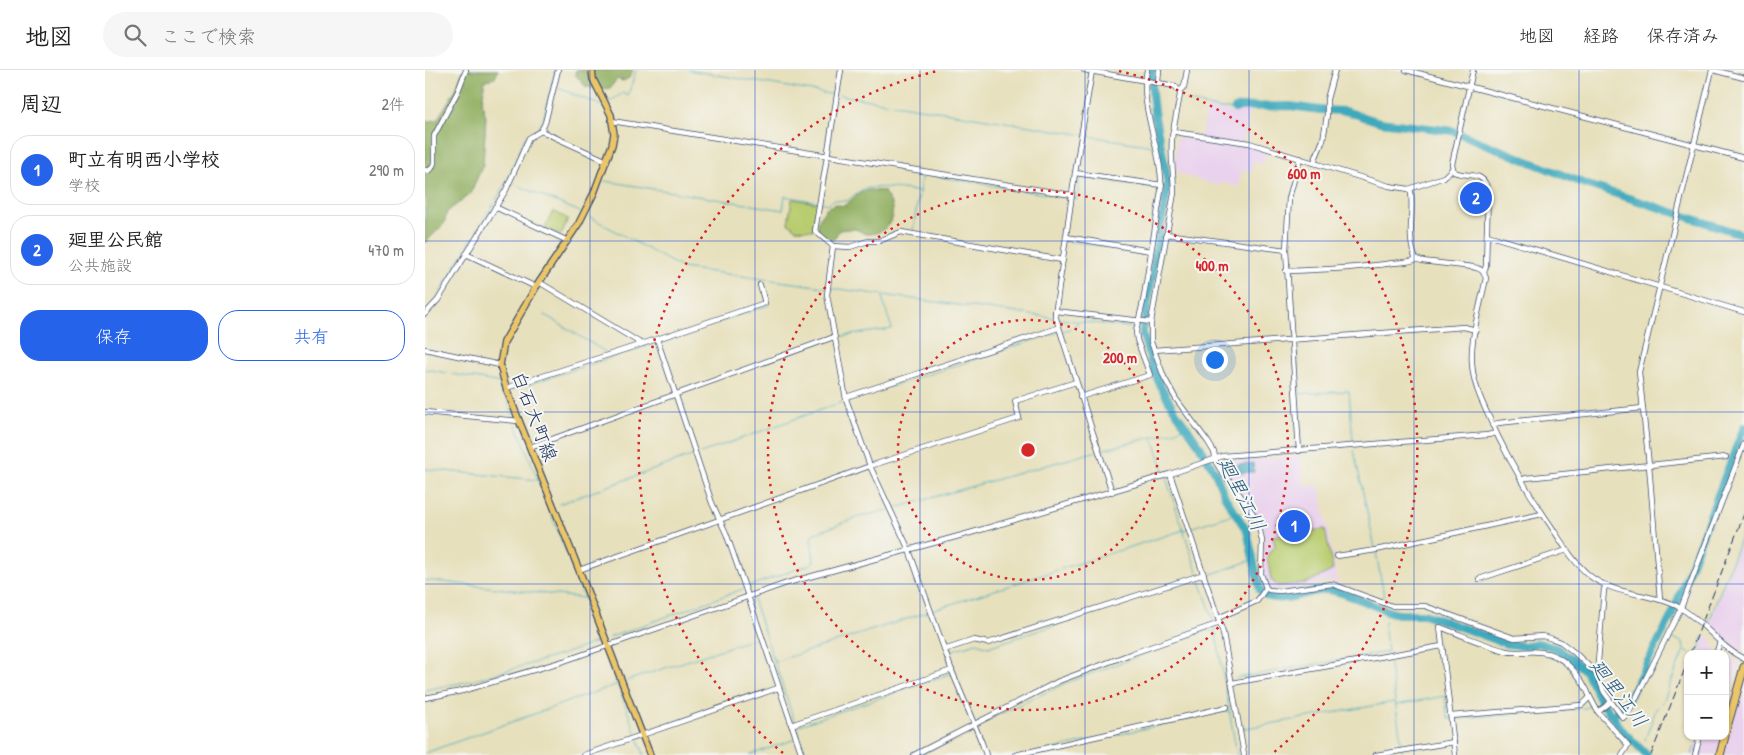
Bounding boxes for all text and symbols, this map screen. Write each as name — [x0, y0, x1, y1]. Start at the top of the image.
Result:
search box — [103, 12, 453, 57]
text: 地図 — [25, 20, 73, 52]
icon: search — [121, 21, 149, 49]
text: ここで検索 — [161, 23, 256, 49]
text: 地図 — [1519, 23, 1555, 48]
text: 経路 — [1583, 23, 1619, 48]
text: 保存済み — [1647, 23, 1719, 48]
text: 周辺 — [20, 89, 62, 118]
text: 2件 — [382, 93, 405, 115]
text: 町立有明西小学校 — [68, 146, 220, 172]
text: 1 — [34, 159, 40, 181]
text: 290 m — [369, 159, 404, 181]
text: 600 m — [1287, 163, 1321, 184]
text: 学校 — [68, 174, 100, 196]
pin: 2 — [1460, 179, 1492, 217]
text: 廻里公民館 — [68, 226, 163, 252]
text: 2 — [33, 239, 41, 261]
text: 470 m — [368, 239, 404, 261]
text: 公共施設 — [68, 254, 132, 276]
text: 400 m — [1196, 255, 1228, 276]
button: 保存 — [20, 310, 208, 361]
button: 共有 — [218, 310, 405, 361]
text: 200 m — [1103, 347, 1137, 368]
your location — [1202, 347, 1228, 373]
street label: 白石大町線 — [506, 367, 564, 465]
centre of rings — [1019, 441, 1037, 459]
water label: 廻里江川 — [1212, 452, 1273, 536]
pin: 1 — [1278, 507, 1310, 545]
map controls — [1684, 650, 1729, 740]
button: + — [1684, 650, 1729, 695]
water label: 廻里江川 — [1585, 653, 1654, 733]
button: − — [1684, 695, 1729, 740]

